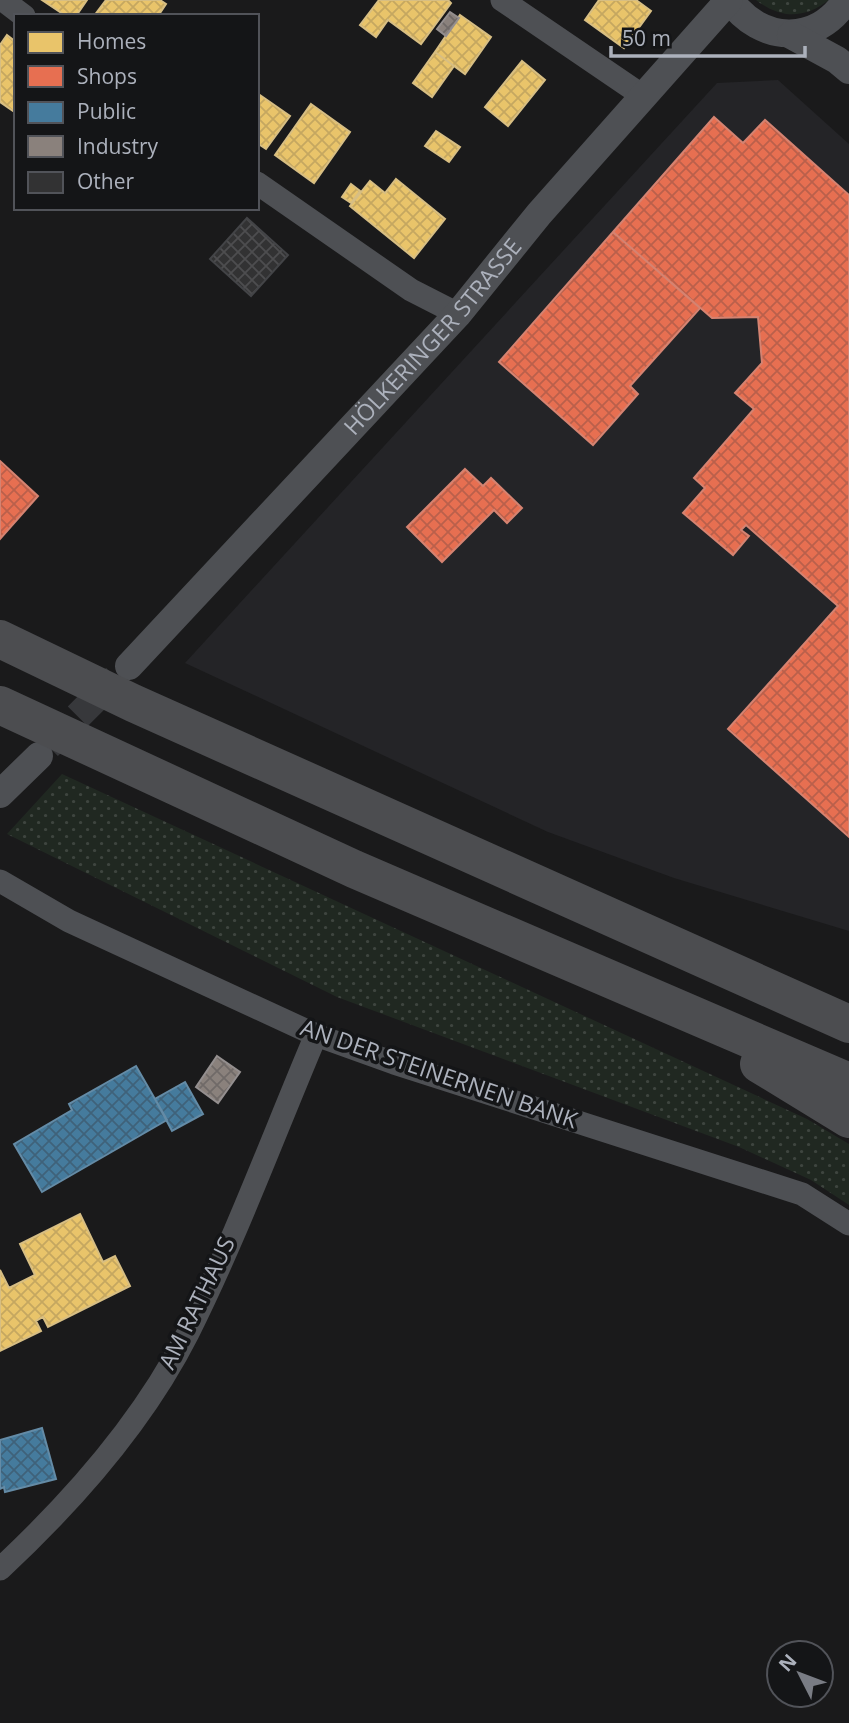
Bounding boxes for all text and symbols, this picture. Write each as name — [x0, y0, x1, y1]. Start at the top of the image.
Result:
legend — [14, 14, 259, 210]
scale bar — [611, 14, 805, 58]
text: 50 m — [622, 24, 671, 52]
text: Homes — [77, 27, 146, 55]
text: Shops — [77, 62, 137, 90]
text: Public — [77, 97, 136, 125]
text: Industry — [77, 132, 159, 160]
text: Other — [77, 167, 134, 195]
street label: HÖLKERINGER STRASSE — [336, 231, 528, 442]
street label: AN DER STEINERNEN BANK — [297, 1011, 583, 1136]
street label: AM RATHAUS — [150, 1231, 242, 1374]
north arrow — [765, 1639, 835, 1709]
text: N — [773, 1648, 802, 1677]

